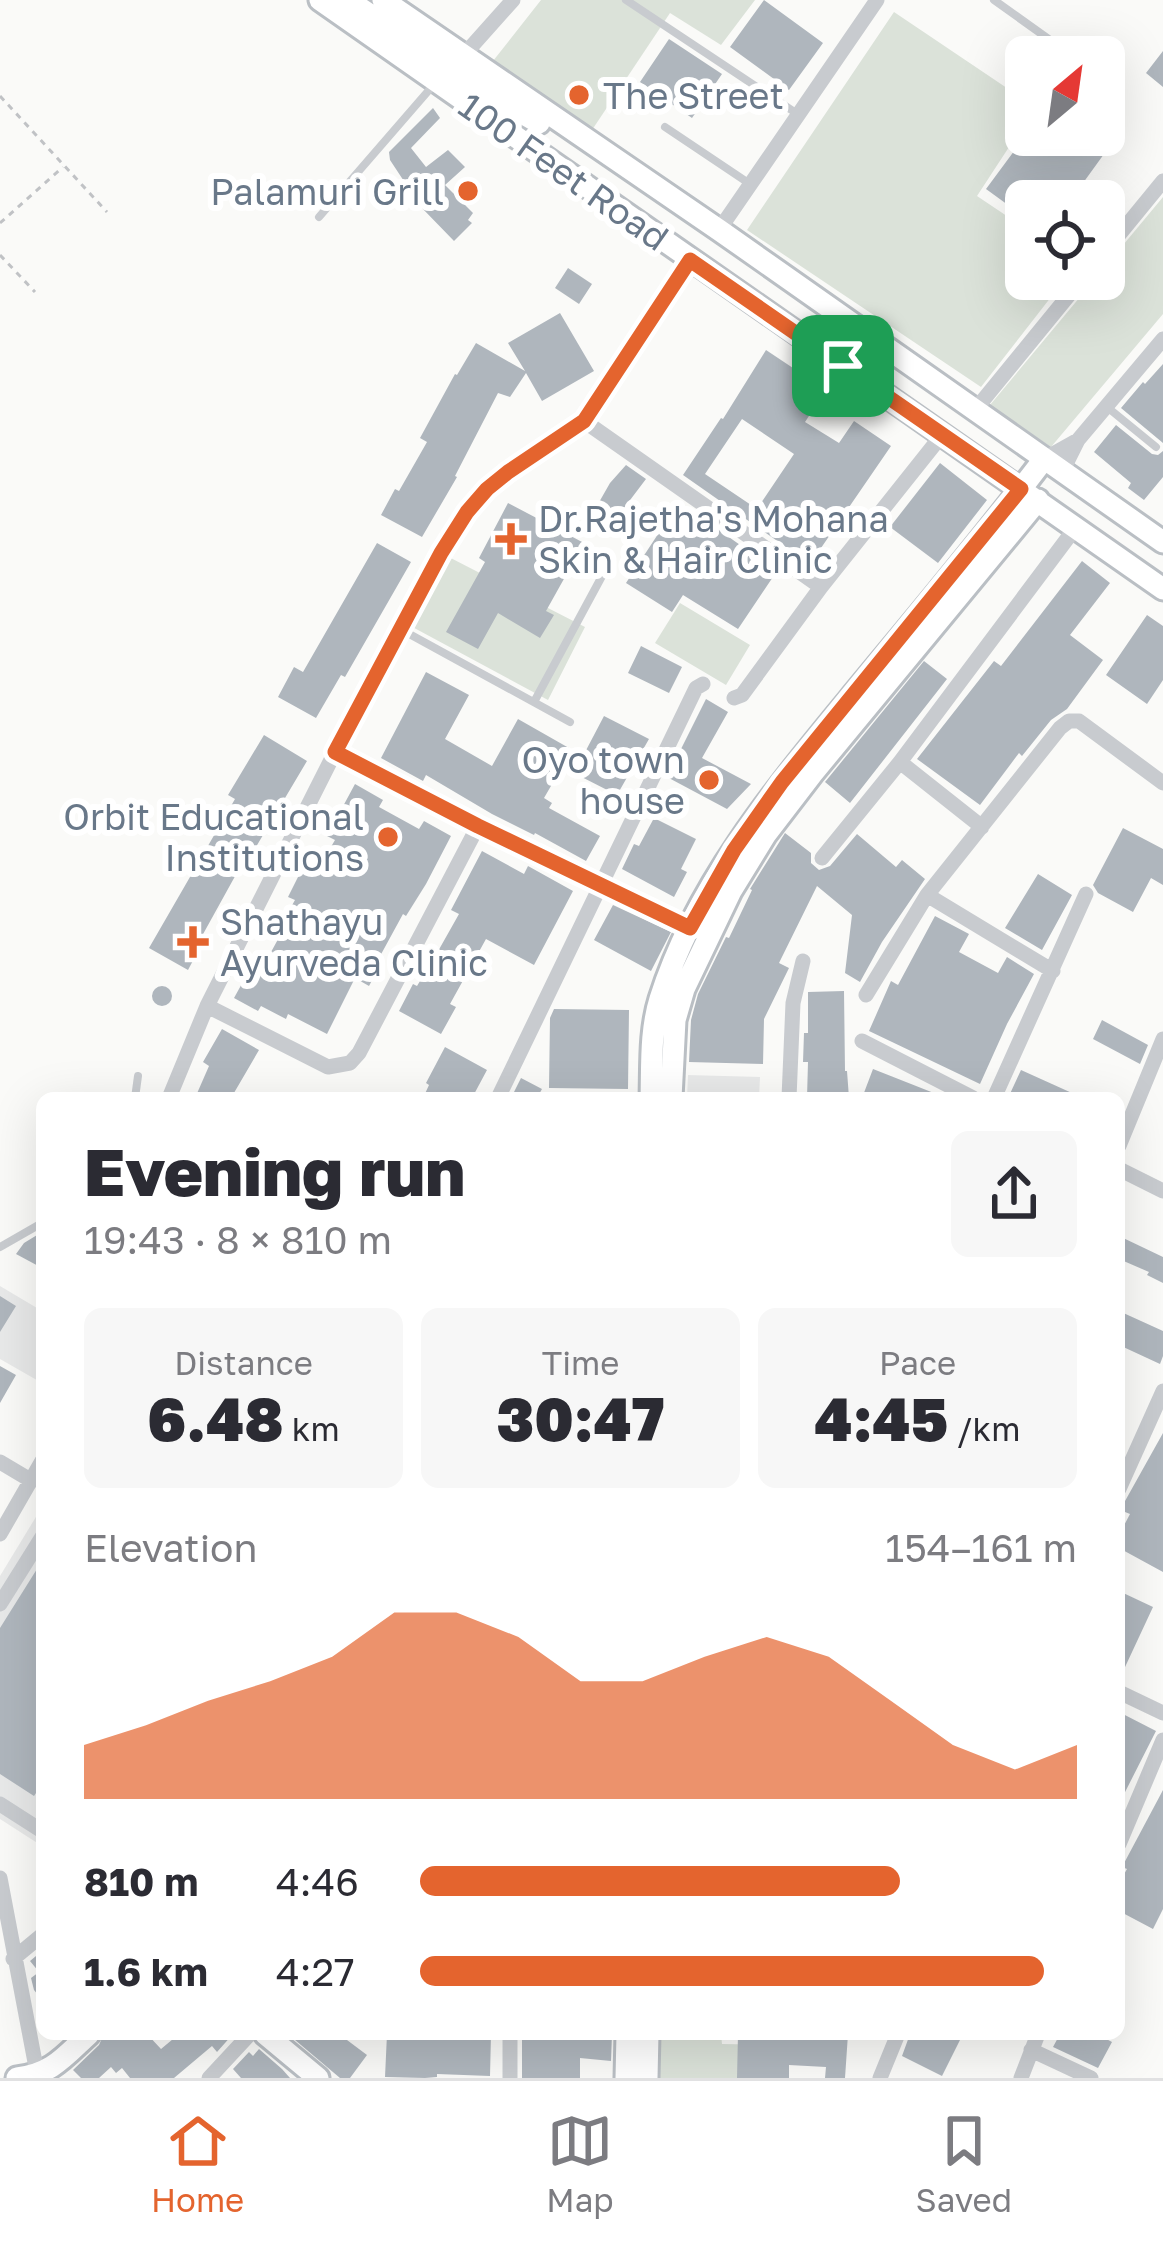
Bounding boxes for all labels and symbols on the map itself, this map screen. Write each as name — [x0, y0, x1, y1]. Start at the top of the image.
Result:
north arrow — [1005, 36, 1125, 156]
place label: The Street — [603, 74, 784, 117]
marker: The Street — [566, 82, 592, 108]
street label: 100 Feet Road — [451, 83, 677, 259]
place label: Palamuri Grill — [210, 170, 444, 213]
marker: Palamuri Grill — [455, 178, 481, 204]
pin — [792, 315, 894, 417]
place label: Dr.Rajetha's Mohana Skin & Hair Clinic — [538, 497, 889, 581]
marker: Dr.Rajetha's Mohana Skin & Hair Clinic — [495, 523, 527, 555]
place label: Oyo town house — [521, 738, 685, 822]
marker: Oyo town house — [696, 767, 722, 793]
place label: Orbit Educational Institutions — [63, 795, 364, 879]
marker: Orbit Educational Institutions — [375, 824, 401, 850]
place label: Shathayu Ayurveda Clinic — [220, 900, 488, 984]
marker: Shathayu Ayurveda Clinic — [177, 926, 209, 958]

